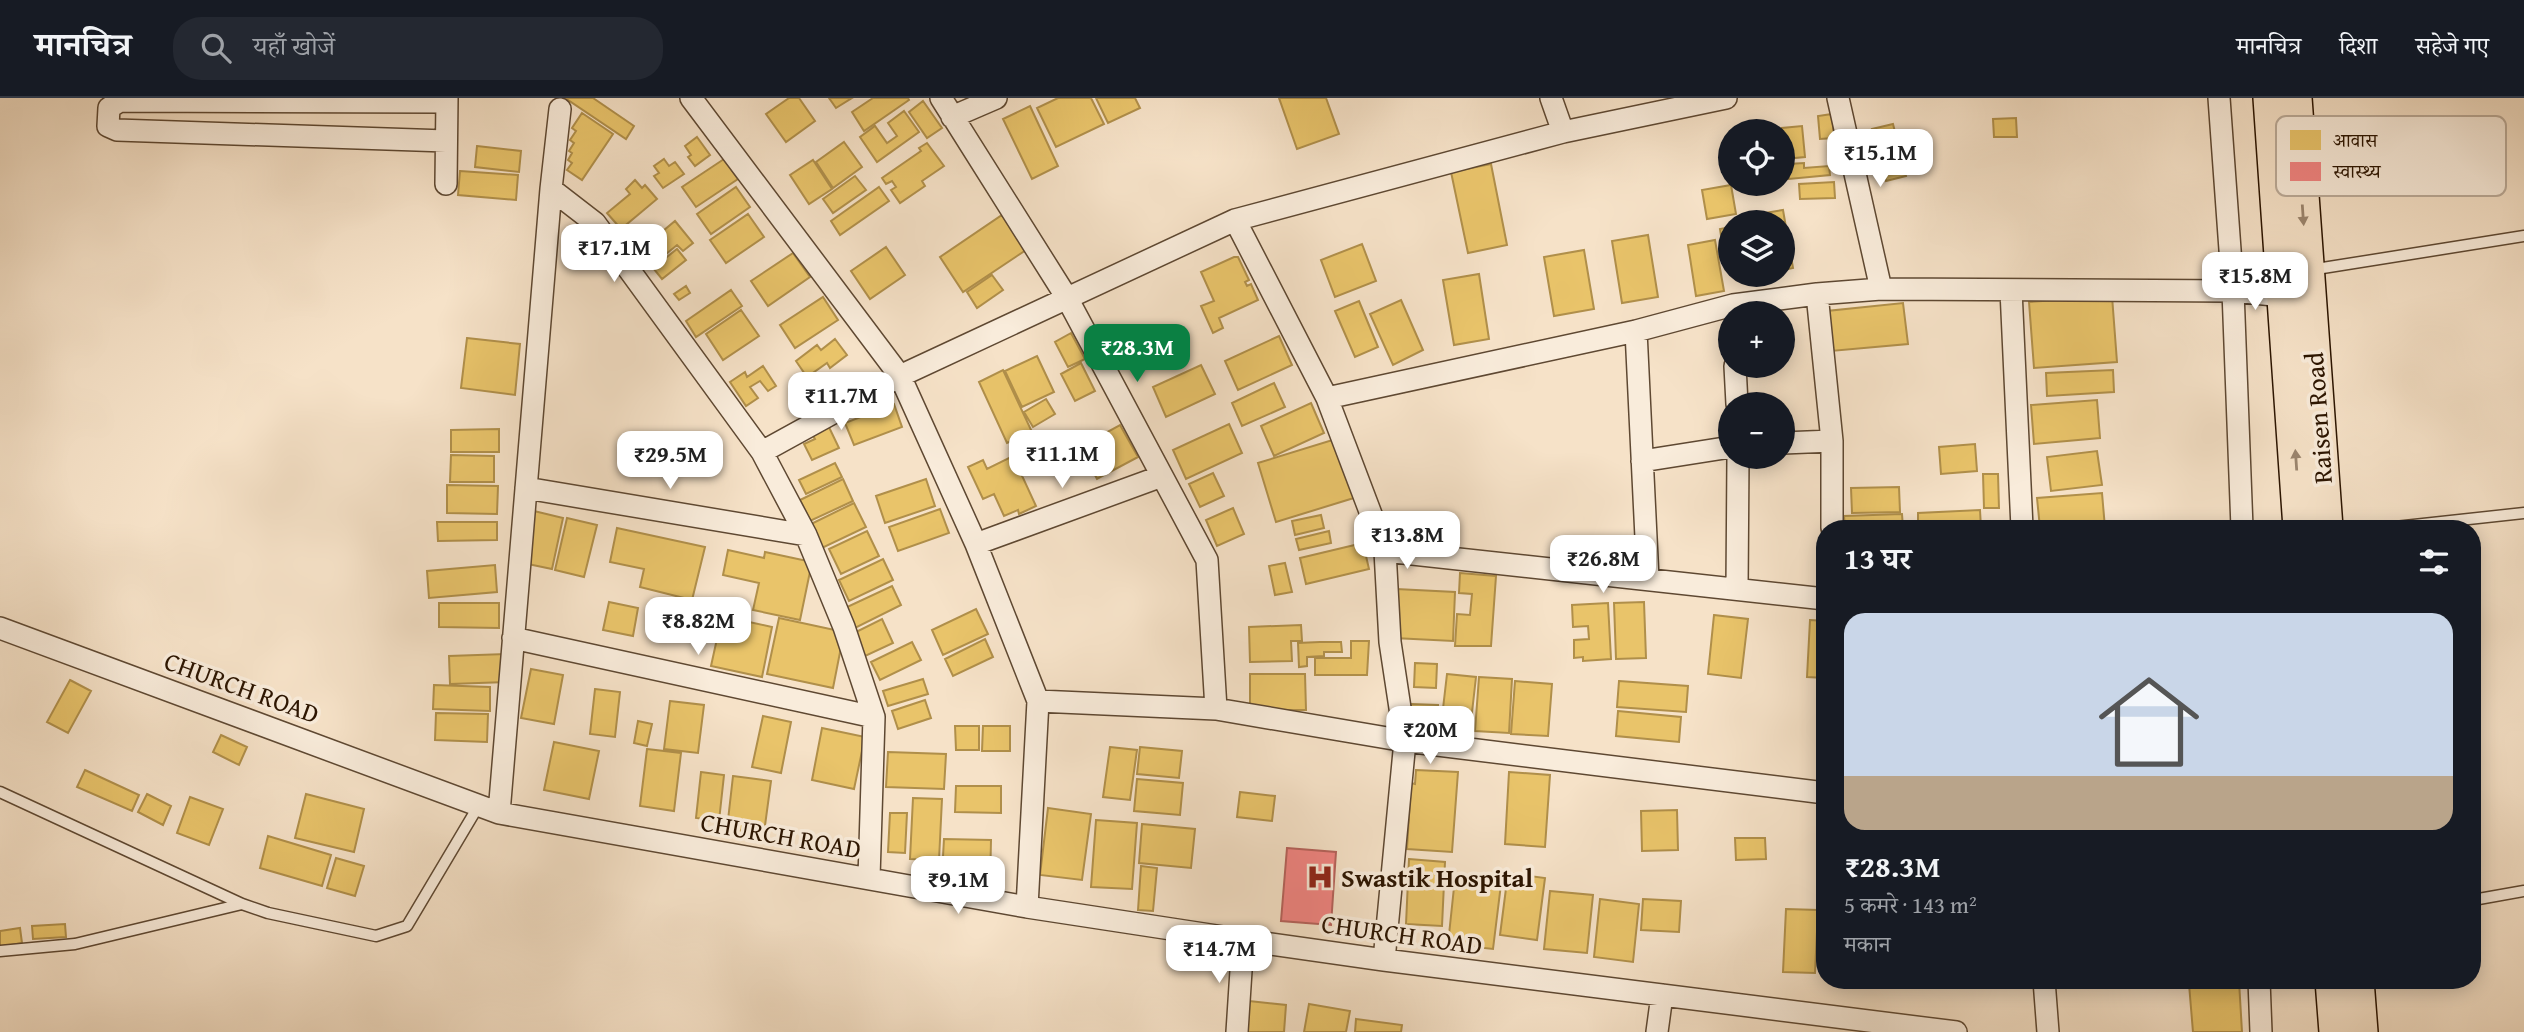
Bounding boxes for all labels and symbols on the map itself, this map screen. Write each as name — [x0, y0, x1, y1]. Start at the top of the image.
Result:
legend — [2276, 116, 2506, 196]
text: आवास — [2333, 126, 2379, 154]
pin: ₹15.1M — [1823, 130, 1937, 189]
text: स्वास्थ्य — [2332, 157, 2382, 185]
one-way arrow — [2298, 204, 2309, 226]
pin: ₹17.1M — [557, 225, 671, 284]
pin: ₹15.8M — [2198, 252, 2312, 312]
pin: ₹28.3M — [1080, 324, 1194, 384]
street label: Raisen Road — [2294, 351, 2342, 485]
pin: ₹11.7M — [784, 372, 898, 432]
pin: ₹11.1M — [1005, 430, 1119, 490]
pin: ₹29.5M — [613, 432, 727, 491]
one-way arrow — [2290, 449, 2301, 471]
pin: ₹13.8M — [1350, 512, 1464, 571]
pin: ₹26.8M — [1546, 536, 1660, 595]
pin: ₹8.82M — [641, 598, 755, 657]
street label: CHURCH ROAD — [159, 641, 325, 733]
pin: ₹20M — [1389, 706, 1471, 766]
street label: CHURCH ROAD — [698, 802, 864, 868]
pin: ₹9.1M — [909, 856, 1007, 916]
place label: Swastik Hospital — [1341, 858, 1533, 897]
hospital icon: Swastik Hospital — [1305, 862, 1335, 892]
street label: CHURCH ROAD — [1319, 903, 1485, 965]
pin: ₹14.7M — [1162, 926, 1276, 985]

